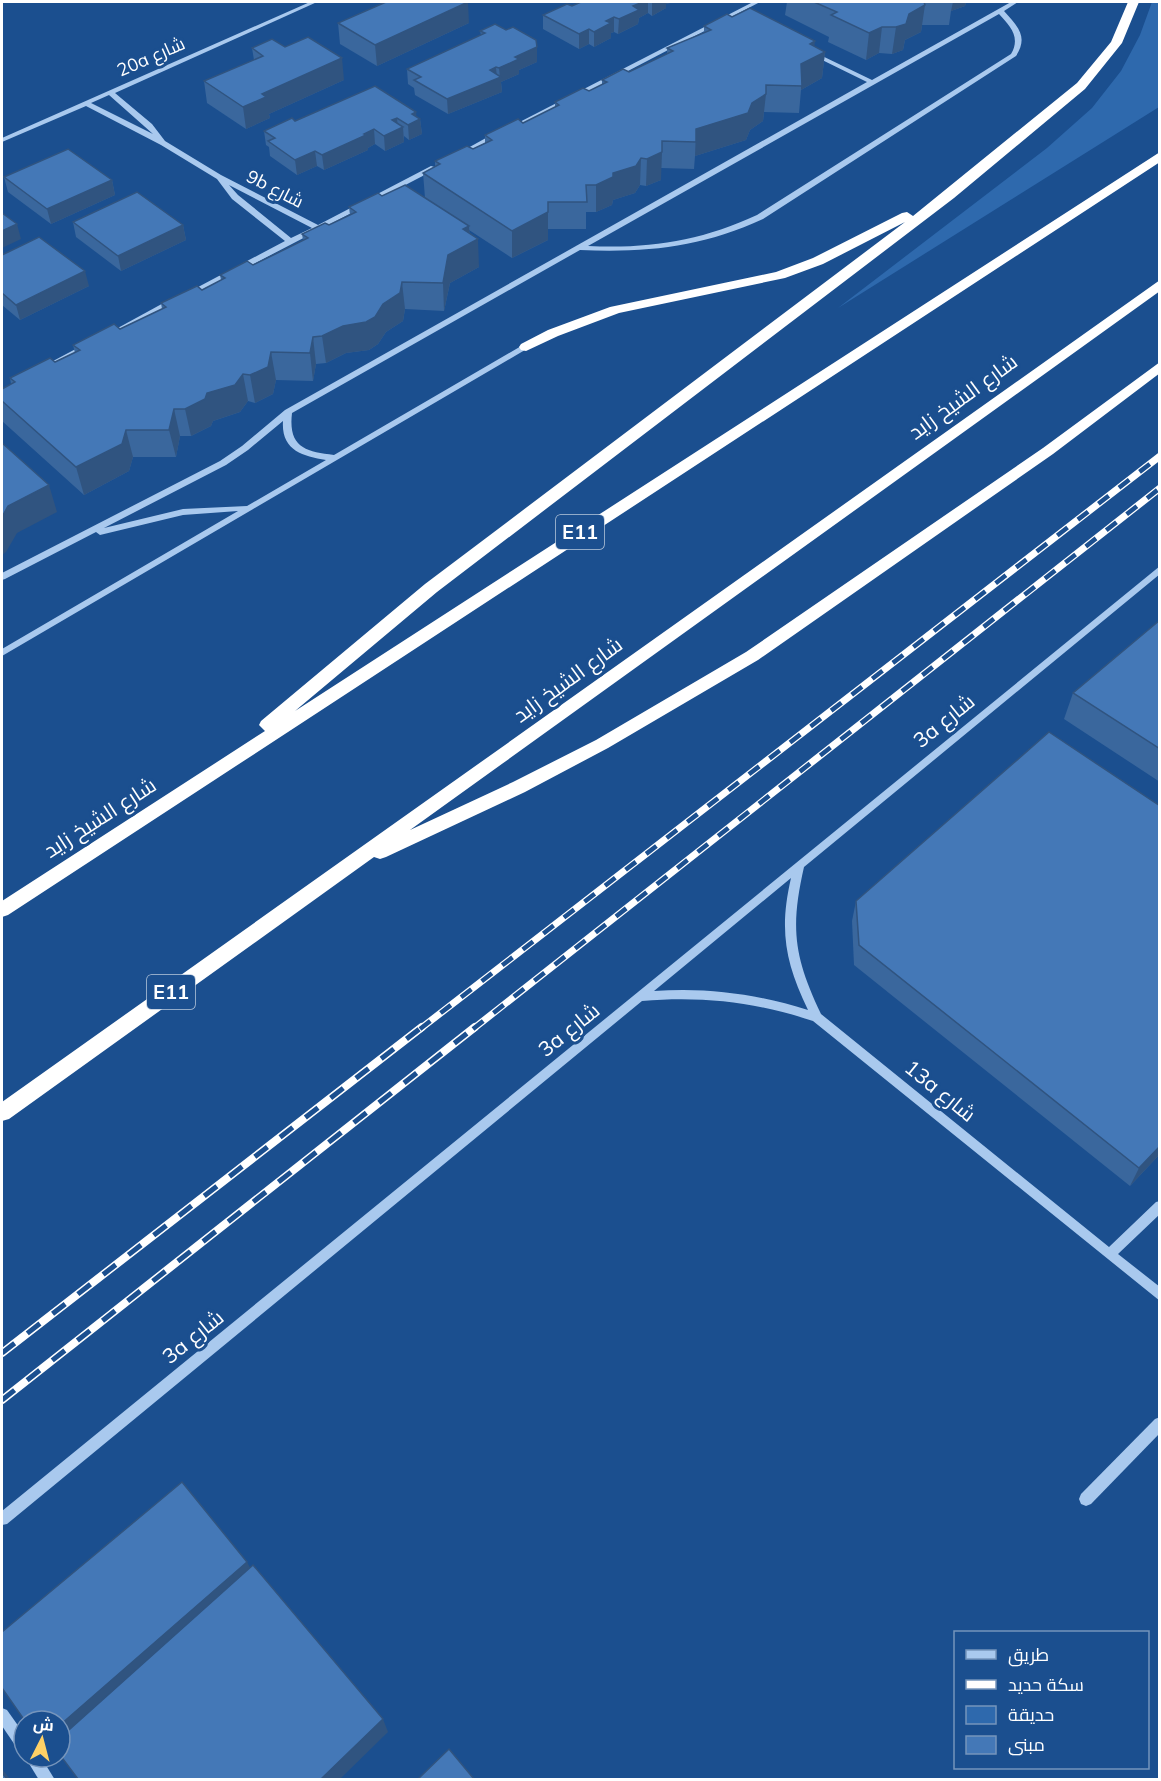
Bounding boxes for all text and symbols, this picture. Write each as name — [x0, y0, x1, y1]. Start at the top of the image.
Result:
street label: 20a شارع — [113, 31, 189, 83]
street label: 9b شارع — [242, 164, 308, 214]
street label: شارع الشيخ زايد — [903, 348, 1023, 446]
road number: E11 — [556, 515, 604, 549]
street label: شارع الشيخ زايد — [508, 631, 628, 729]
street label: 3a شارع — [907, 688, 981, 754]
street label: شارع الشيخ زايد — [38, 771, 162, 865]
road number: E11 — [147, 975, 195, 1009]
street label: 3a شارع — [532, 997, 606, 1063]
street label: 13a شارع — [899, 1054, 981, 1128]
street label: 3a شارع — [156, 1304, 230, 1370]
legend — [954, 1631, 1149, 1769]
text: طريق — [1008, 1643, 1049, 1667]
text: سكة حديد — [1008, 1673, 1084, 1696]
text: حديقة — [1008, 1703, 1054, 1726]
north arrow — [12, 1709, 72, 1769]
text: ش — [32, 1713, 55, 1735]
text: مبنى — [1008, 1733, 1045, 1756]

